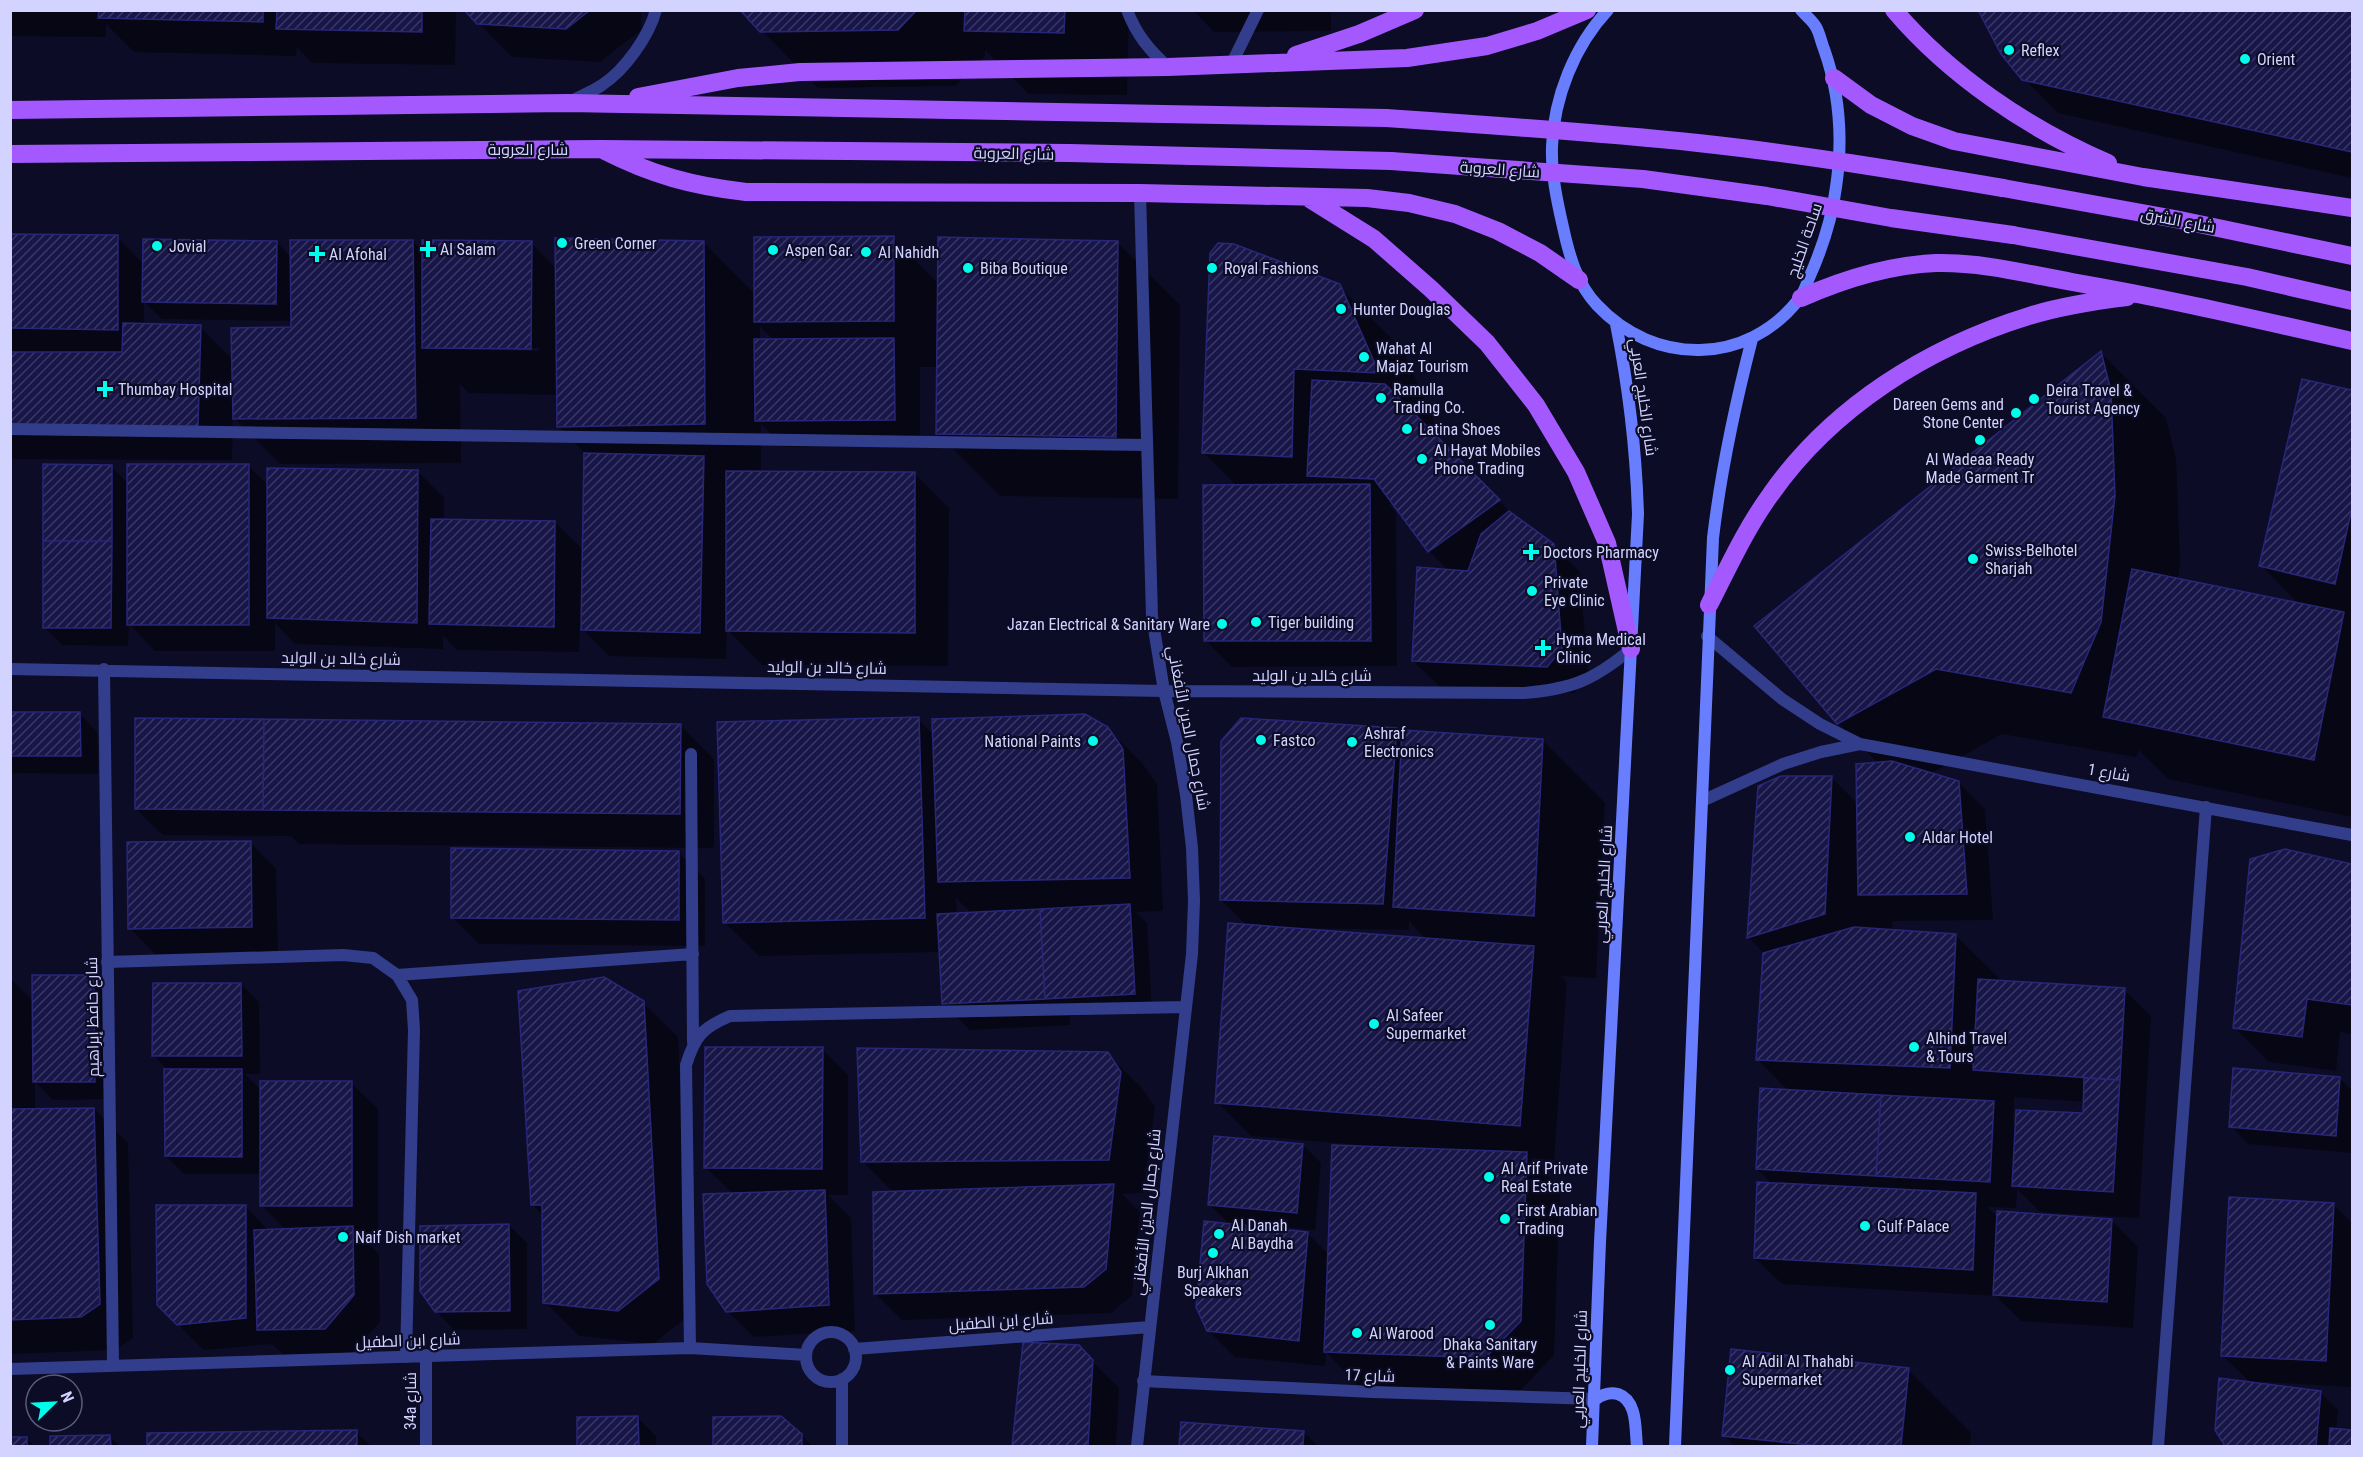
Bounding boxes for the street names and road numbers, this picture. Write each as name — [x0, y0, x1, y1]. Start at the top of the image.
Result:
street label: شارع العروبة — [488, 140, 568, 161]
street label: شارع العروبة — [973, 143, 1054, 166]
street label: شارع العروبة — [1459, 157, 1541, 184]
street label: ساحة الخليج — [1783, 200, 1828, 281]
street label: شارع الشرق — [2139, 204, 2217, 239]
street label: شارع الخليج العربي — [1622, 337, 1661, 458]
street label: شارع جمال الدين الأفغاني — [1159, 644, 1214, 813]
street label: شارع خالد بن الوليد — [281, 648, 401, 671]
street label: شارع خالد بن الوليد — [767, 657, 887, 680]
street label: شارع خالد بن الوليد — [1252, 666, 1372, 687]
street label: شارع 1 — [2086, 759, 2132, 788]
street label: شارع الخليج العربي — [1591, 824, 1620, 944]
street label: شارع حافظ إبراهيم — [82, 957, 105, 1077]
street label: شارع جمال الدين الأفغاني — [1128, 1128, 1169, 1297]
street label: شارع ابن الطفيل — [948, 1308, 1054, 1337]
street label: شارع الخليج العربي — [1568, 1309, 1595, 1429]
street label: شارع ابن الطفيل — [355, 1329, 461, 1354]
street label: شارع 17 — [1344, 1365, 1396, 1388]
street label: 34a شارع — [401, 1372, 422, 1430]

